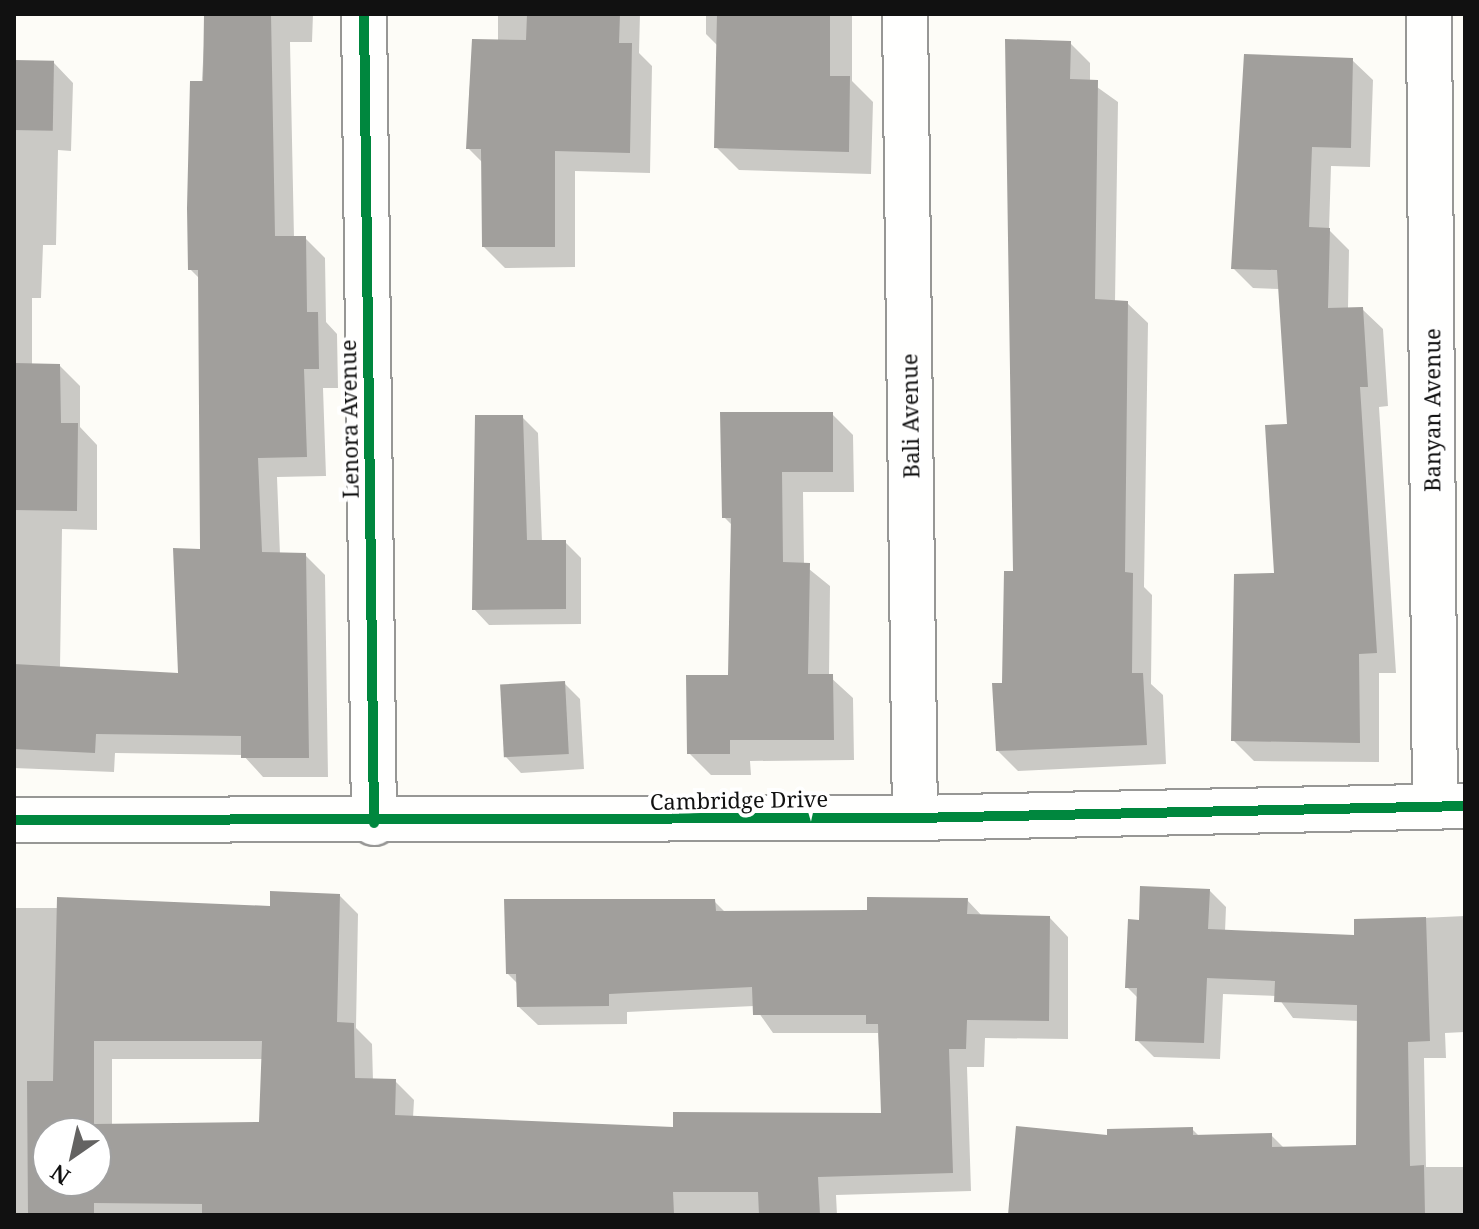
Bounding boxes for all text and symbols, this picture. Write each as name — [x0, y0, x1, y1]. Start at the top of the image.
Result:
street label: Banyan Avenue — [1419, 328, 1445, 492]
street label: Lenora Avenue — [334, 339, 364, 499]
street label: Bali Avenue — [896, 353, 924, 479]
street label: Cambridge Drive — [650, 785, 828, 815]
north arrow — [32, 1117, 112, 1197]
text: N — [44, 1158, 75, 1193]

